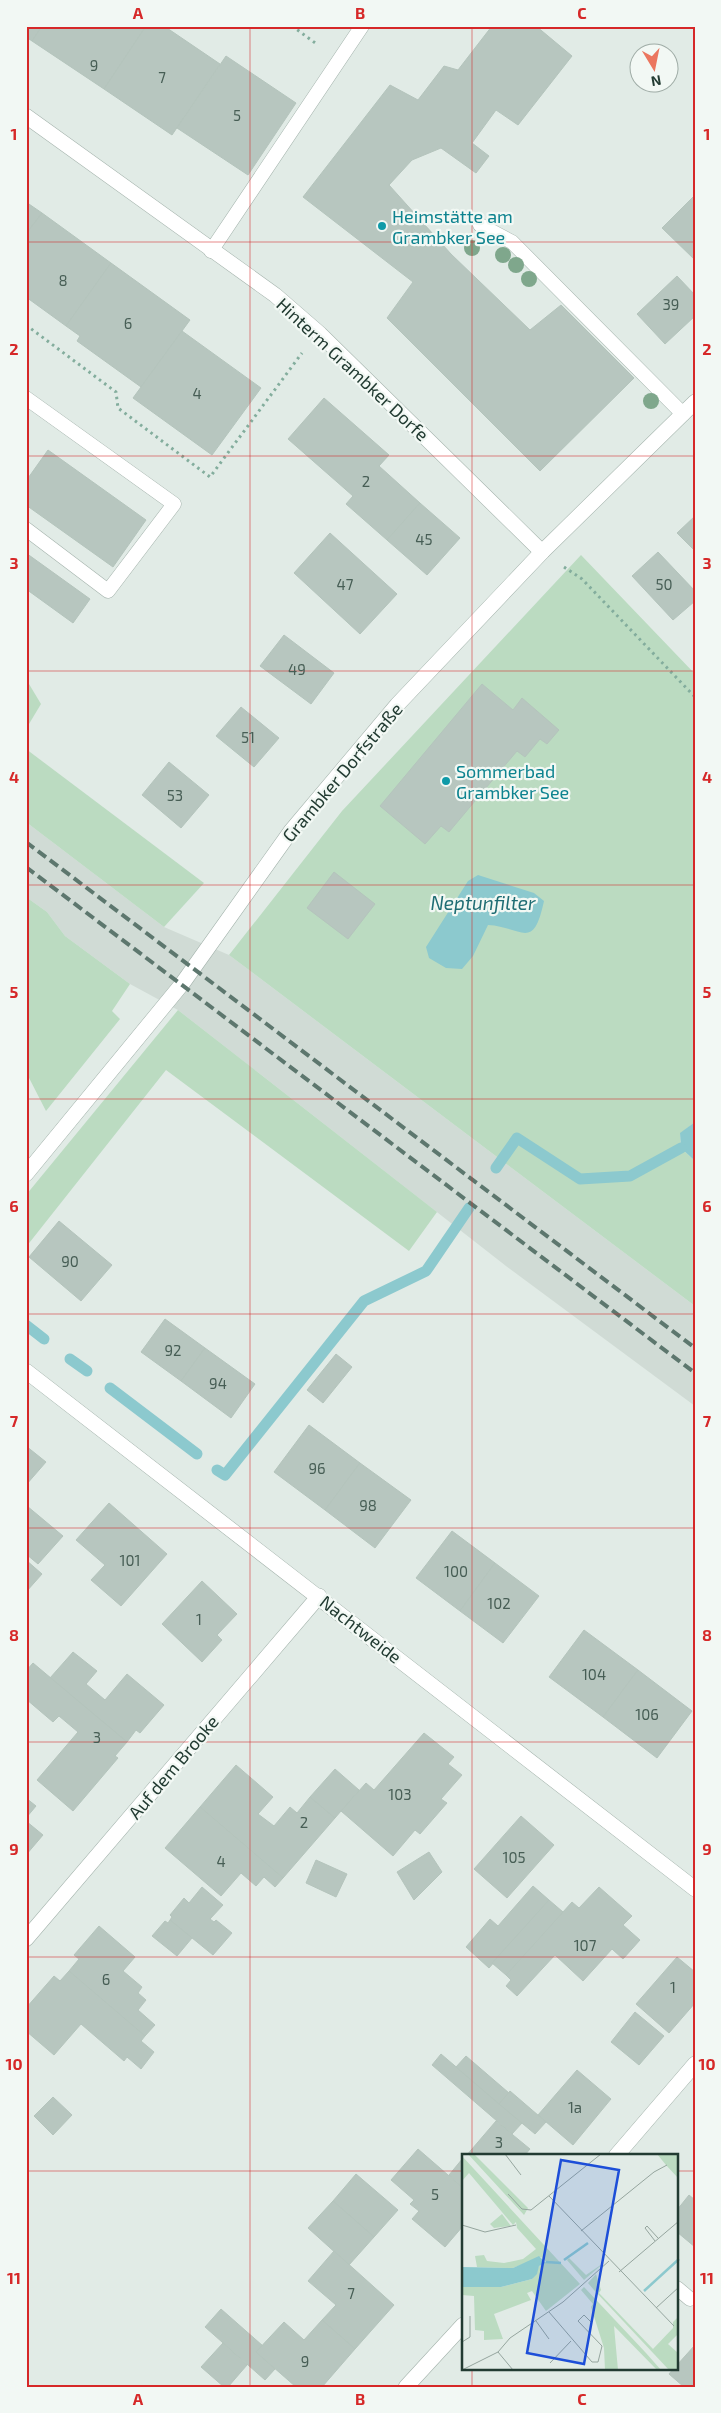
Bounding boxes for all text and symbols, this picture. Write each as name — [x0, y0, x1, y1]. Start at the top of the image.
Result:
text: A — [133, 3, 144, 22]
text: B — [355, 3, 365, 22]
text: C — [577, 3, 587, 22]
north arrow — [628, 42, 678, 92]
house number: 9 — [90, 56, 98, 74]
house number: 7 — [158, 68, 166, 86]
text: N — [650, 72, 663, 91]
house number: 5 — [233, 106, 241, 124]
text: 1 — [11, 124, 17, 143]
text: 1 — [704, 124, 710, 143]
place label: Heimstätte am Grambker See — [392, 205, 513, 248]
marker: Heimstätte am Grambker See — [376, 220, 388, 232]
house number: 8 — [58, 271, 68, 289]
street label: Hinterm Grambker Dorfe — [272, 293, 434, 445]
house number: 39 — [663, 295, 679, 313]
house number: 6 — [124, 314, 132, 332]
text: 2 — [9, 339, 19, 358]
text: 2 — [702, 339, 712, 358]
house number: 4 — [192, 384, 202, 402]
house number: 2 — [362, 472, 370, 490]
house number: 45 — [415, 530, 433, 548]
text: 3 — [9, 553, 19, 572]
text: 3 — [702, 553, 712, 572]
house number: 47 — [337, 575, 354, 593]
house number: 50 — [655, 575, 673, 593]
house number: 49 — [288, 660, 306, 678]
street label: Grambker Dorfstraße — [277, 698, 407, 846]
house number: 51 — [241, 728, 255, 746]
place label: Sommerbad Grambker See — [456, 760, 569, 803]
text: 4 — [9, 767, 19, 786]
text: 4 — [702, 767, 712, 786]
marker: Sommerbad Grambker See — [440, 775, 452, 787]
house number: 53 — [167, 786, 183, 804]
water label: Neptunfilter — [430, 891, 536, 914]
text: 5 — [10, 982, 19, 1001]
text: 5 — [703, 982, 712, 1001]
text: 6 — [9, 1196, 19, 1215]
text: 6 — [702, 1196, 712, 1215]
house number: 90 — [61, 1252, 79, 1270]
house number: 92 — [164, 1341, 182, 1359]
house number: 94 — [209, 1374, 227, 1392]
text: 7 — [10, 1411, 19, 1430]
text: 7 — [703, 1411, 712, 1430]
house number: 96 — [308, 1459, 326, 1477]
house number: 98 — [359, 1496, 377, 1514]
house number: 101 — [120, 1551, 141, 1569]
house number: 100 — [444, 1562, 468, 1580]
street label: Nachtweide — [316, 1590, 406, 1668]
house number: 102 — [487, 1594, 511, 1612]
house number: 1 — [196, 1610, 202, 1628]
text: 8 — [9, 1625, 19, 1644]
text: 8 — [702, 1625, 712, 1644]
house number: 104 — [582, 1665, 606, 1683]
house number: 106 — [635, 1705, 659, 1723]
street label: Auf dem Brooke — [123, 1711, 223, 1823]
house number: 3 — [93, 1728, 101, 1746]
house number: 103 — [388, 1785, 412, 1803]
house number: 2 — [300, 1813, 308, 1831]
text: 9 — [9, 1839, 19, 1858]
text: 9 — [702, 1839, 712, 1858]
house number: 105 — [502, 1848, 526, 1866]
house number: 4 — [216, 1852, 226, 1870]
house number: 107 — [574, 1936, 597, 1954]
house number: 6 — [102, 1970, 110, 1988]
house number: 1 — [670, 1978, 676, 1996]
text: 10 — [5, 2054, 23, 2073]
text: 10 — [698, 2054, 716, 2073]
house number: 1a — [568, 2098, 582, 2116]
house number: 3 — [495, 2133, 503, 2151]
inset map — [462, 2154, 678, 2370]
house number: 5 — [431, 2185, 439, 2203]
text: 11 — [7, 2268, 21, 2287]
text: 11 — [700, 2268, 714, 2287]
house number: 7 — [347, 2284, 355, 2302]
house number: 9 — [301, 2352, 309, 2370]
text: A — [133, 2389, 144, 2408]
text: B — [355, 2389, 365, 2408]
text: C — [577, 2389, 587, 2408]

